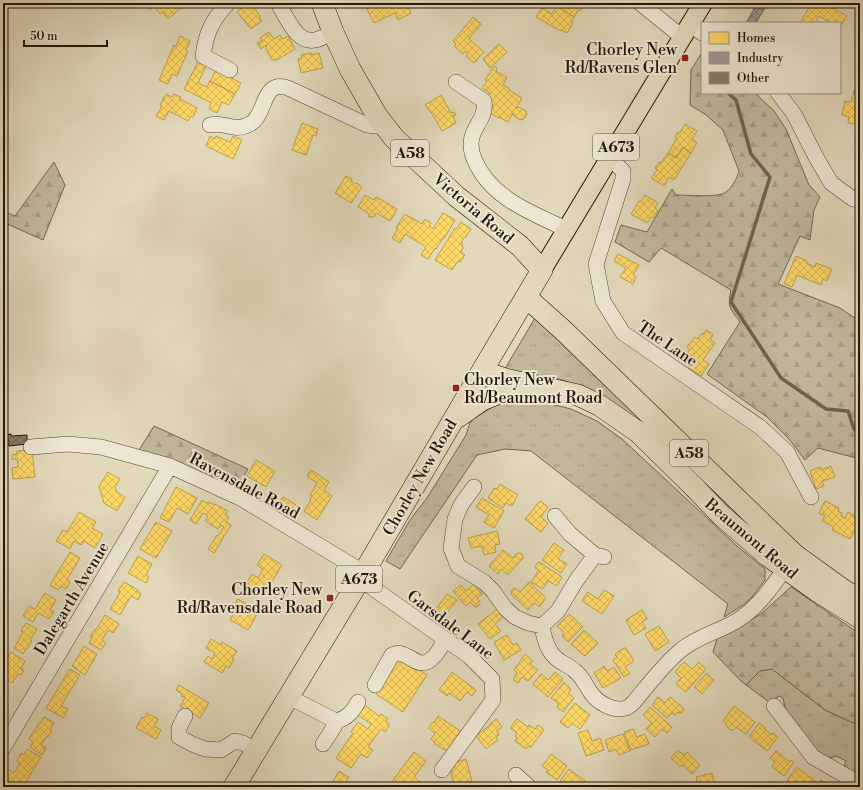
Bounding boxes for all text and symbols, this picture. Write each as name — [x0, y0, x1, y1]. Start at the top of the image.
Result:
scale bar — [24, 22, 107, 48]
legend — [701, 22, 841, 94]
text: 50 m — [30, 29, 58, 44]
text: Homes — [737, 31, 775, 46]
place label: Chorley New Rd/Ravens Glen — [565, 40, 678, 78]
text: Industry — [737, 51, 784, 66]
marker: Chorley New Rd/Ravens Glen — [680, 53, 690, 63]
text: Other — [737, 71, 769, 86]
road number: A673 — [593, 134, 639, 160]
road number: A58 — [391, 140, 429, 166]
street label: Victoria Road — [428, 169, 518, 248]
street label: The Lane — [634, 316, 701, 371]
place label: Chorley New Rd/Beaumont Road — [464, 370, 602, 408]
marker: Chorley New Rd/Beaumont Road — [451, 383, 461, 393]
street label: Chorley New Road — [378, 416, 461, 539]
road number: A58 — [670, 440, 708, 466]
street label: Ravensdale Road — [186, 448, 303, 523]
street label: Beaumont Road — [700, 493, 802, 583]
street label: Dalegarth Avenue — [30, 538, 114, 659]
road number: A673 — [336, 566, 382, 592]
place label: Chorley New Rd/Ravensdale Road — [177, 580, 323, 618]
street label: Garsdale Lane — [403, 586, 498, 664]
marker: Chorley New Rd/Ravensdale Road — [325, 593, 335, 603]

